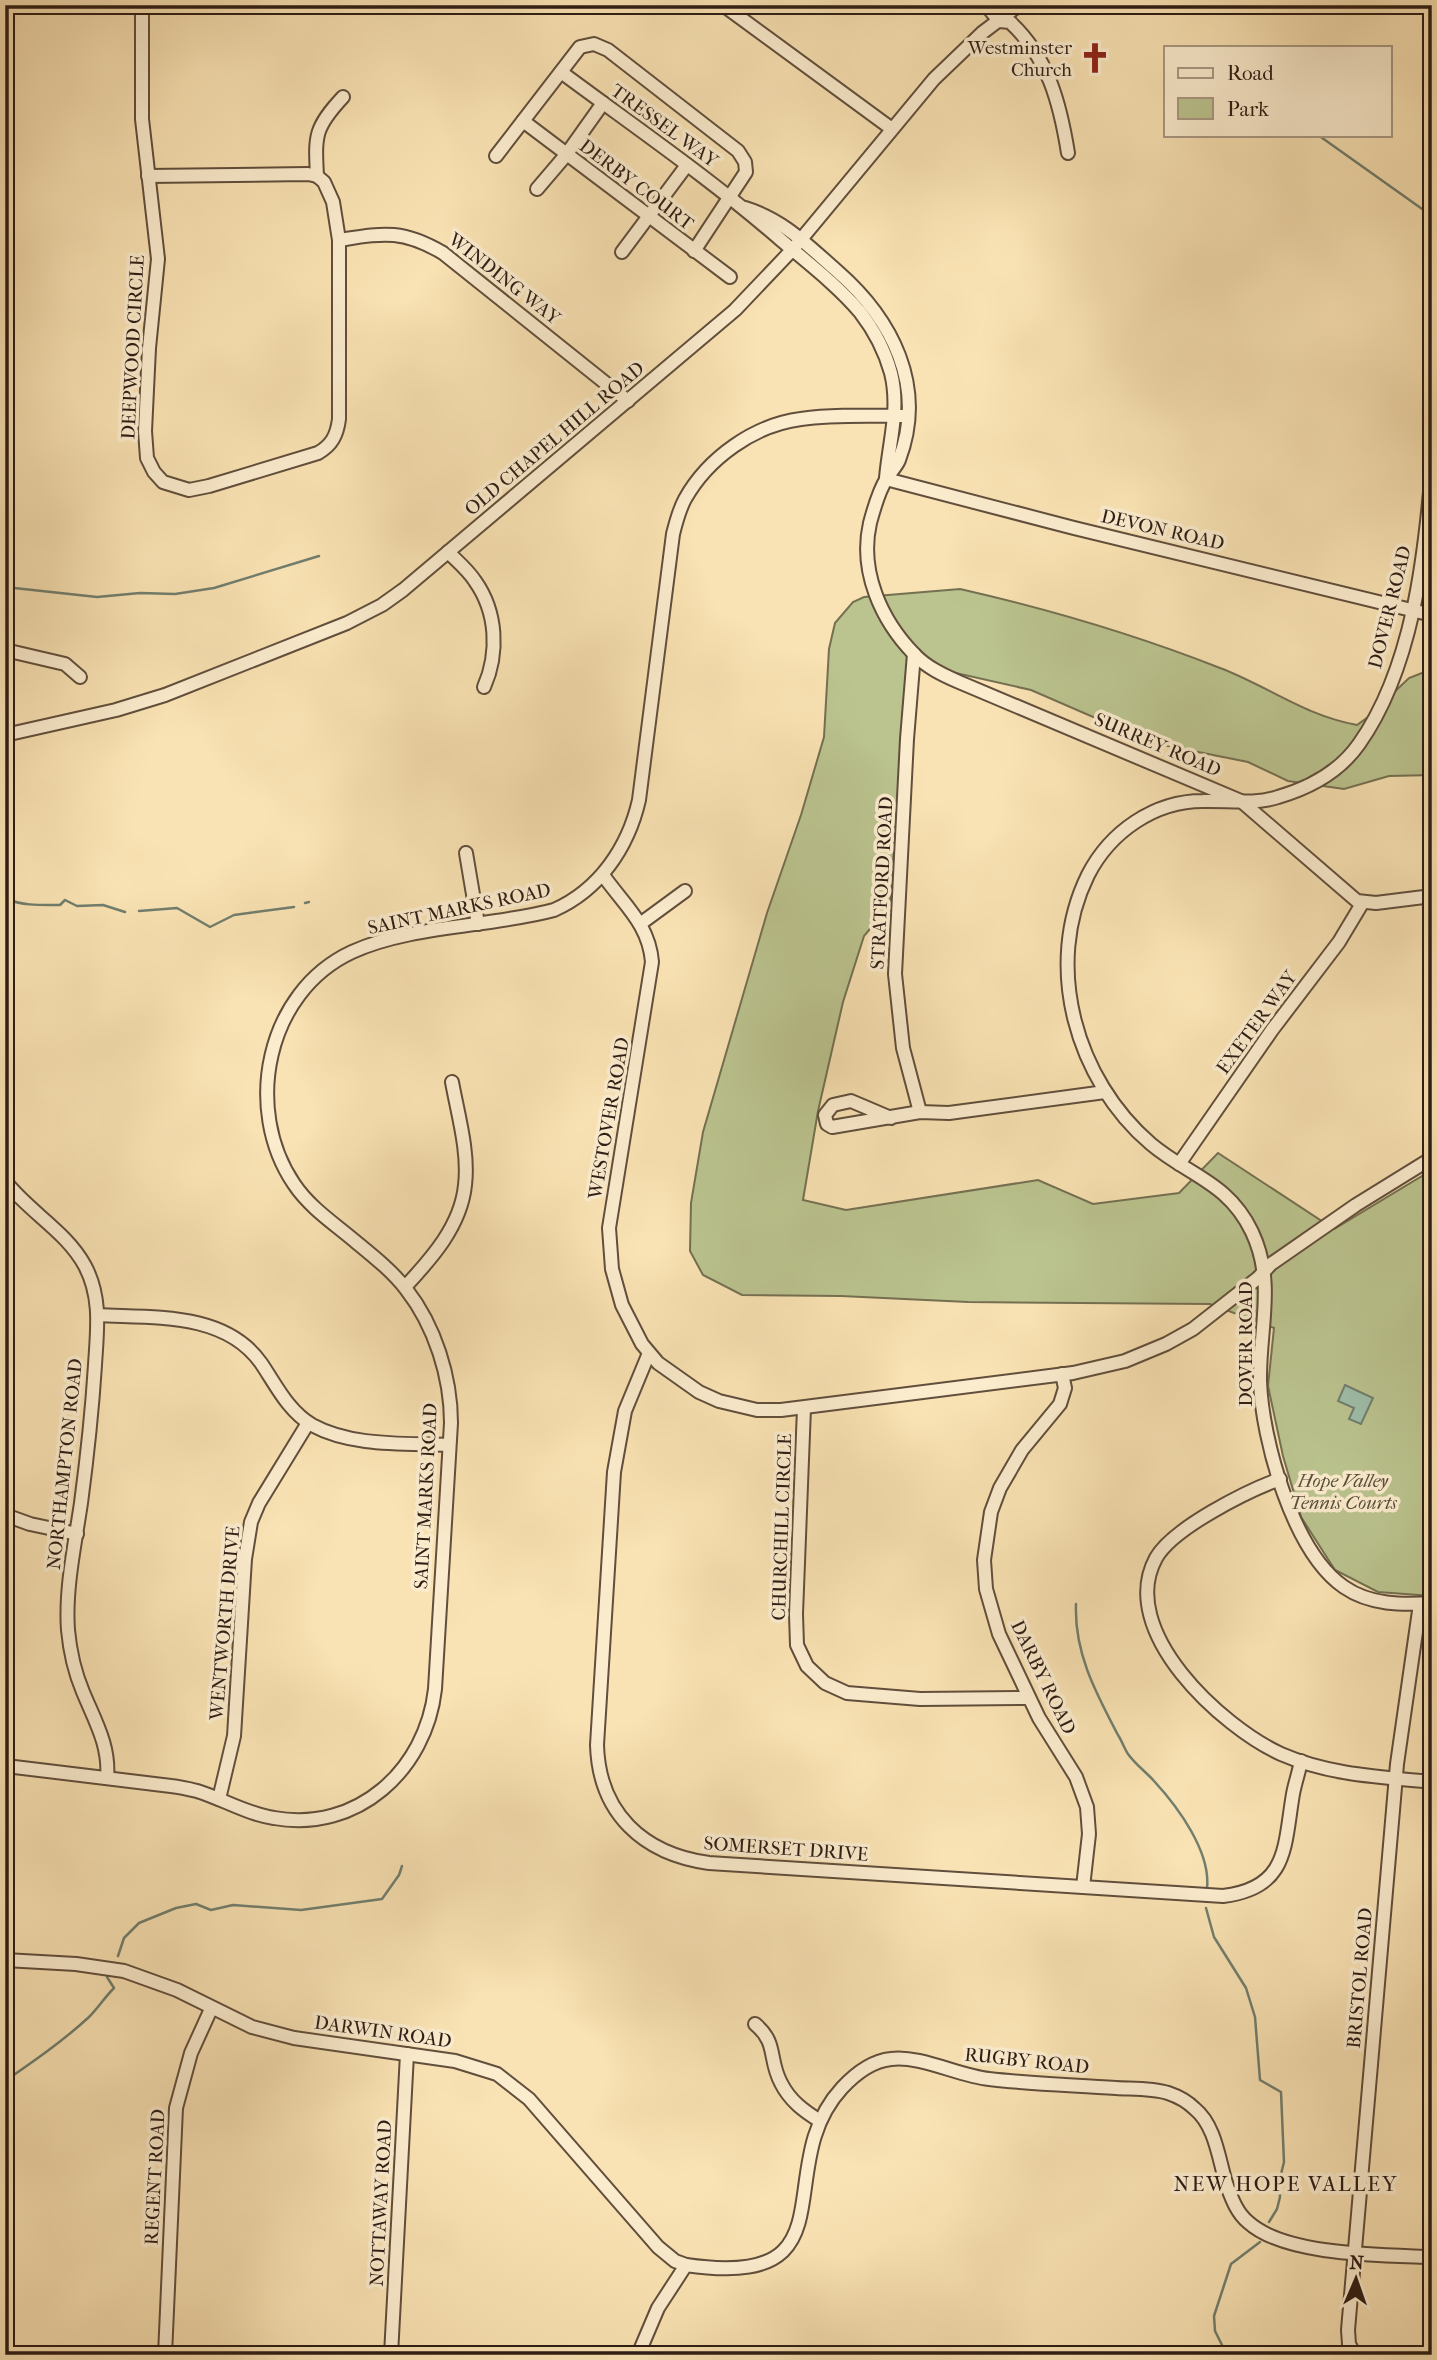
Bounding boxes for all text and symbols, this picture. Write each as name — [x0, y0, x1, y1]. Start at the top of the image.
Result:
place label: Westminster Church — [967, 37, 1073, 81]
church icon: Westminster Church — [1078, 41, 1112, 75]
legend — [1164, 46, 1392, 136]
text: Road — [1227, 61, 1274, 85]
street label: TRESSEL WAY — [607, 80, 723, 173]
text: Park — [1227, 97, 1269, 121]
street label: DERBY COURT — [575, 135, 698, 235]
street label: WINDING WAY — [443, 228, 566, 330]
street label: DEEPWOOD CIRCLE — [117, 254, 149, 440]
street label: OLD CHAPEL HILL ROAD — [460, 357, 649, 520]
street label: DEVON ROAD — [1099, 505, 1227, 555]
street label: DOVER ROAD — [1364, 544, 1416, 671]
street label: SURREY ROAD — [1091, 708, 1224, 782]
street label: STRATFORD ROAD — [866, 796, 898, 970]
street label: SAINT MARKS ROAD — [366, 879, 553, 939]
street label: EXETER WAY — [1212, 966, 1302, 1079]
street label: WESTOVER ROAD — [584, 1035, 634, 1202]
street label: DOVER ROAD — [1235, 1281, 1257, 1407]
street label: NORTHAMPTON ROAD — [43, 1357, 87, 1571]
street label: SAINT MARKS ROAD — [410, 1402, 442, 1590]
street label: CHURCHILL CIRCLE — [768, 1433, 796, 1621]
park label: Hope Valley Tennis Courts — [1289, 1470, 1398, 1514]
street label: WENTWORTH DRIVE — [205, 1524, 244, 1722]
street label: DARBY ROAD — [1006, 1617, 1080, 1738]
street label: SOMERSET DRIVE — [703, 1832, 869, 1866]
street label: BRISTOL ROAD — [1343, 1907, 1377, 2049]
street label: DARWIN ROAD — [313, 2011, 453, 2053]
street label: RUGBY ROAD — [964, 2044, 1090, 2078]
street label: REGENT ROAD — [140, 2108, 170, 2246]
street label: NOTTAWAY ROAD — [366, 2119, 396, 2287]
district label: NEW HOPE VALLEY — [1174, 2172, 1398, 2196]
north arrow — [1322, 2244, 1392, 2314]
text: N — [1349, 2252, 1365, 2274]

